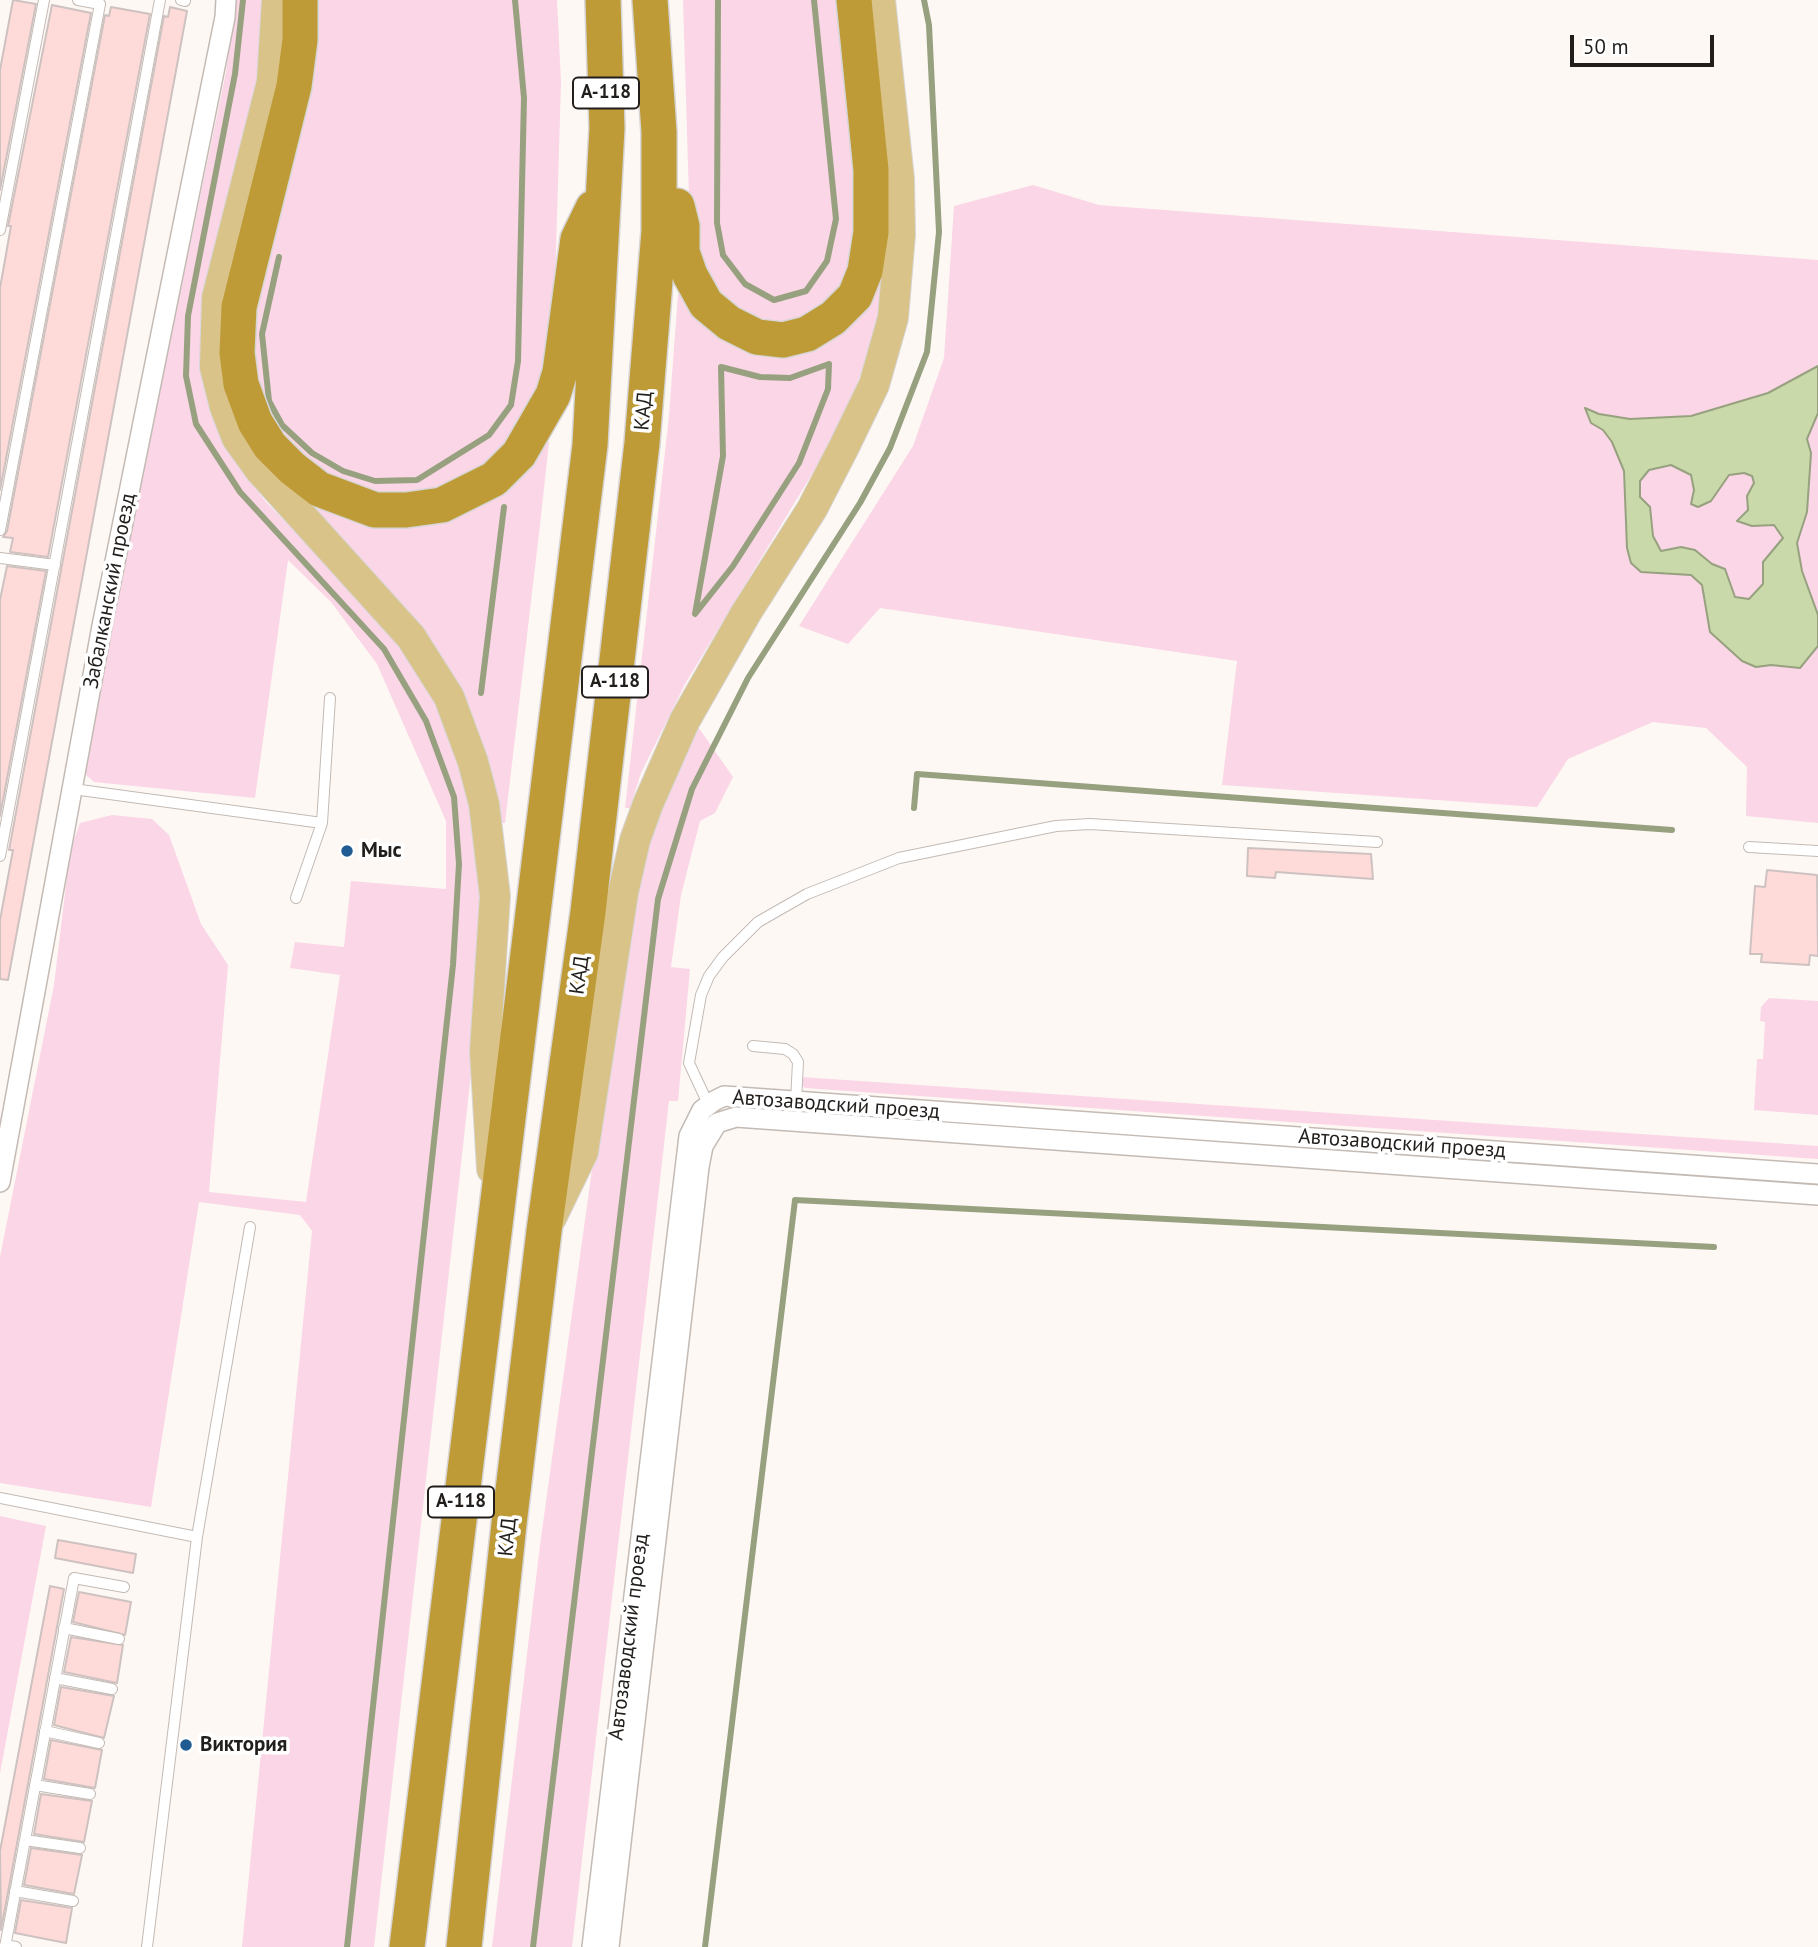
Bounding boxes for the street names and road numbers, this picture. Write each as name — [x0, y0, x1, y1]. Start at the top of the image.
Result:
road number: А-118 — [573, 78, 639, 108]
street label: КАД — [630, 390, 658, 432]
street label: Забалканский проезд — [79, 491, 141, 691]
road number: А-118 — [582, 666, 648, 698]
street label: КАД — [565, 954, 595, 996]
street label: Автозаводский проезд — [731, 1085, 941, 1125]
street label: Автозаводский проезд — [1297, 1124, 1507, 1164]
road number: А-118 — [428, 1486, 494, 1518]
street label: КАД — [493, 1516, 523, 1558]
street label: Автозаводский проезд — [604, 1532, 654, 1742]

